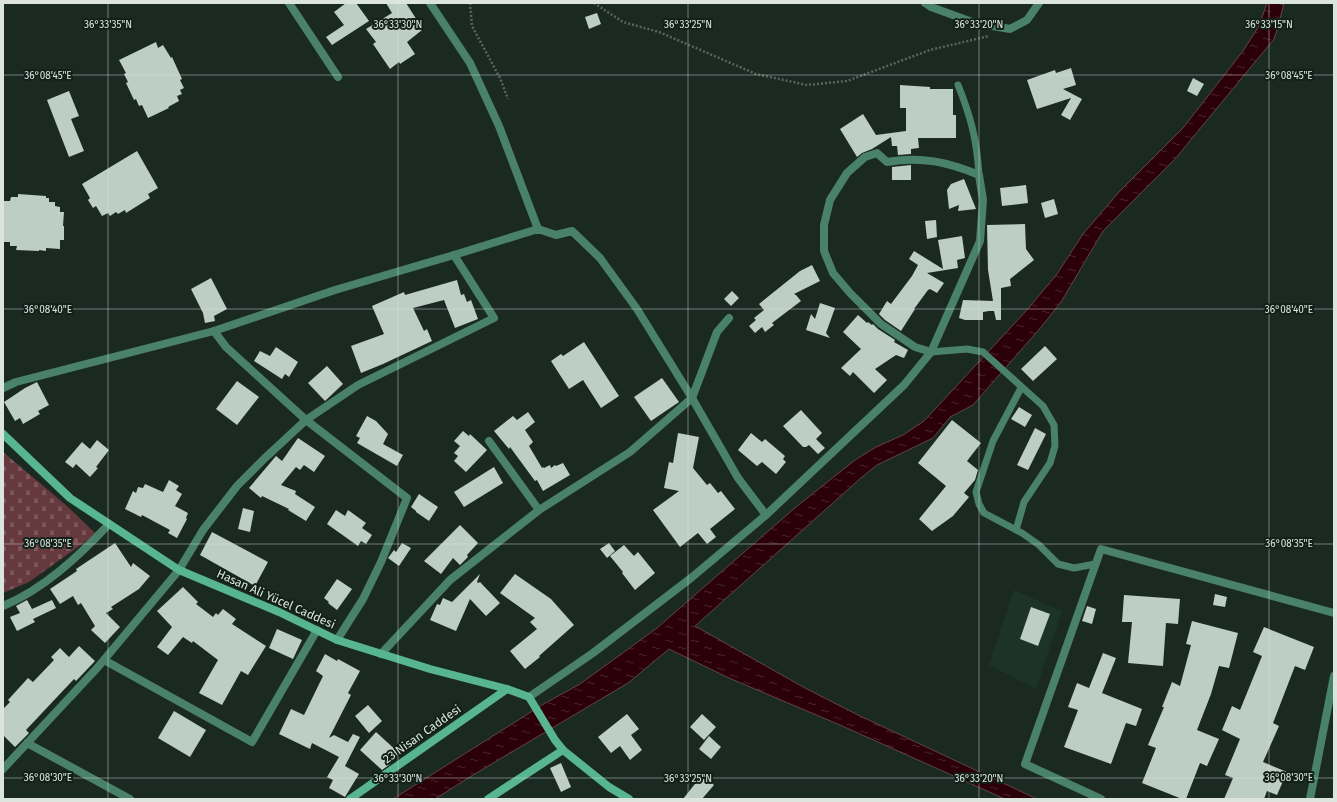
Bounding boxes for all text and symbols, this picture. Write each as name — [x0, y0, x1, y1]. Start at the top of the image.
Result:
text: 36°33'35"N — [84, 19, 132, 31]
text: 36°33'30"N — [374, 19, 422, 31]
text: 36°33'25"N — [664, 19, 712, 31]
text: 36°33'20"N — [955, 19, 1003, 31]
text: 36°33'15"N — [1245, 19, 1293, 31]
text: 36°08'45"E — [24, 70, 72, 82]
text: 36°08'45"E — [1265, 70, 1313, 82]
text: 36°08'40"E — [24, 304, 72, 316]
text: 36°08'40"E — [1265, 304, 1313, 316]
text: 36°08'35"E — [24, 538, 72, 550]
text: 36°08'35"E — [1265, 538, 1313, 550]
street label: Hasan Ali Yücel Caddesi — [214, 566, 338, 632]
street label: 23 Nisan Caddesi — [380, 702, 464, 766]
text: 36°08'30"E — [24, 772, 72, 784]
text: 36°08'30"E — [1265, 772, 1313, 784]
text: 36°33'30"N — [374, 773, 422, 785]
text: 36°33'25"N — [664, 773, 712, 785]
text: 36°33'20"N — [955, 773, 1003, 785]

